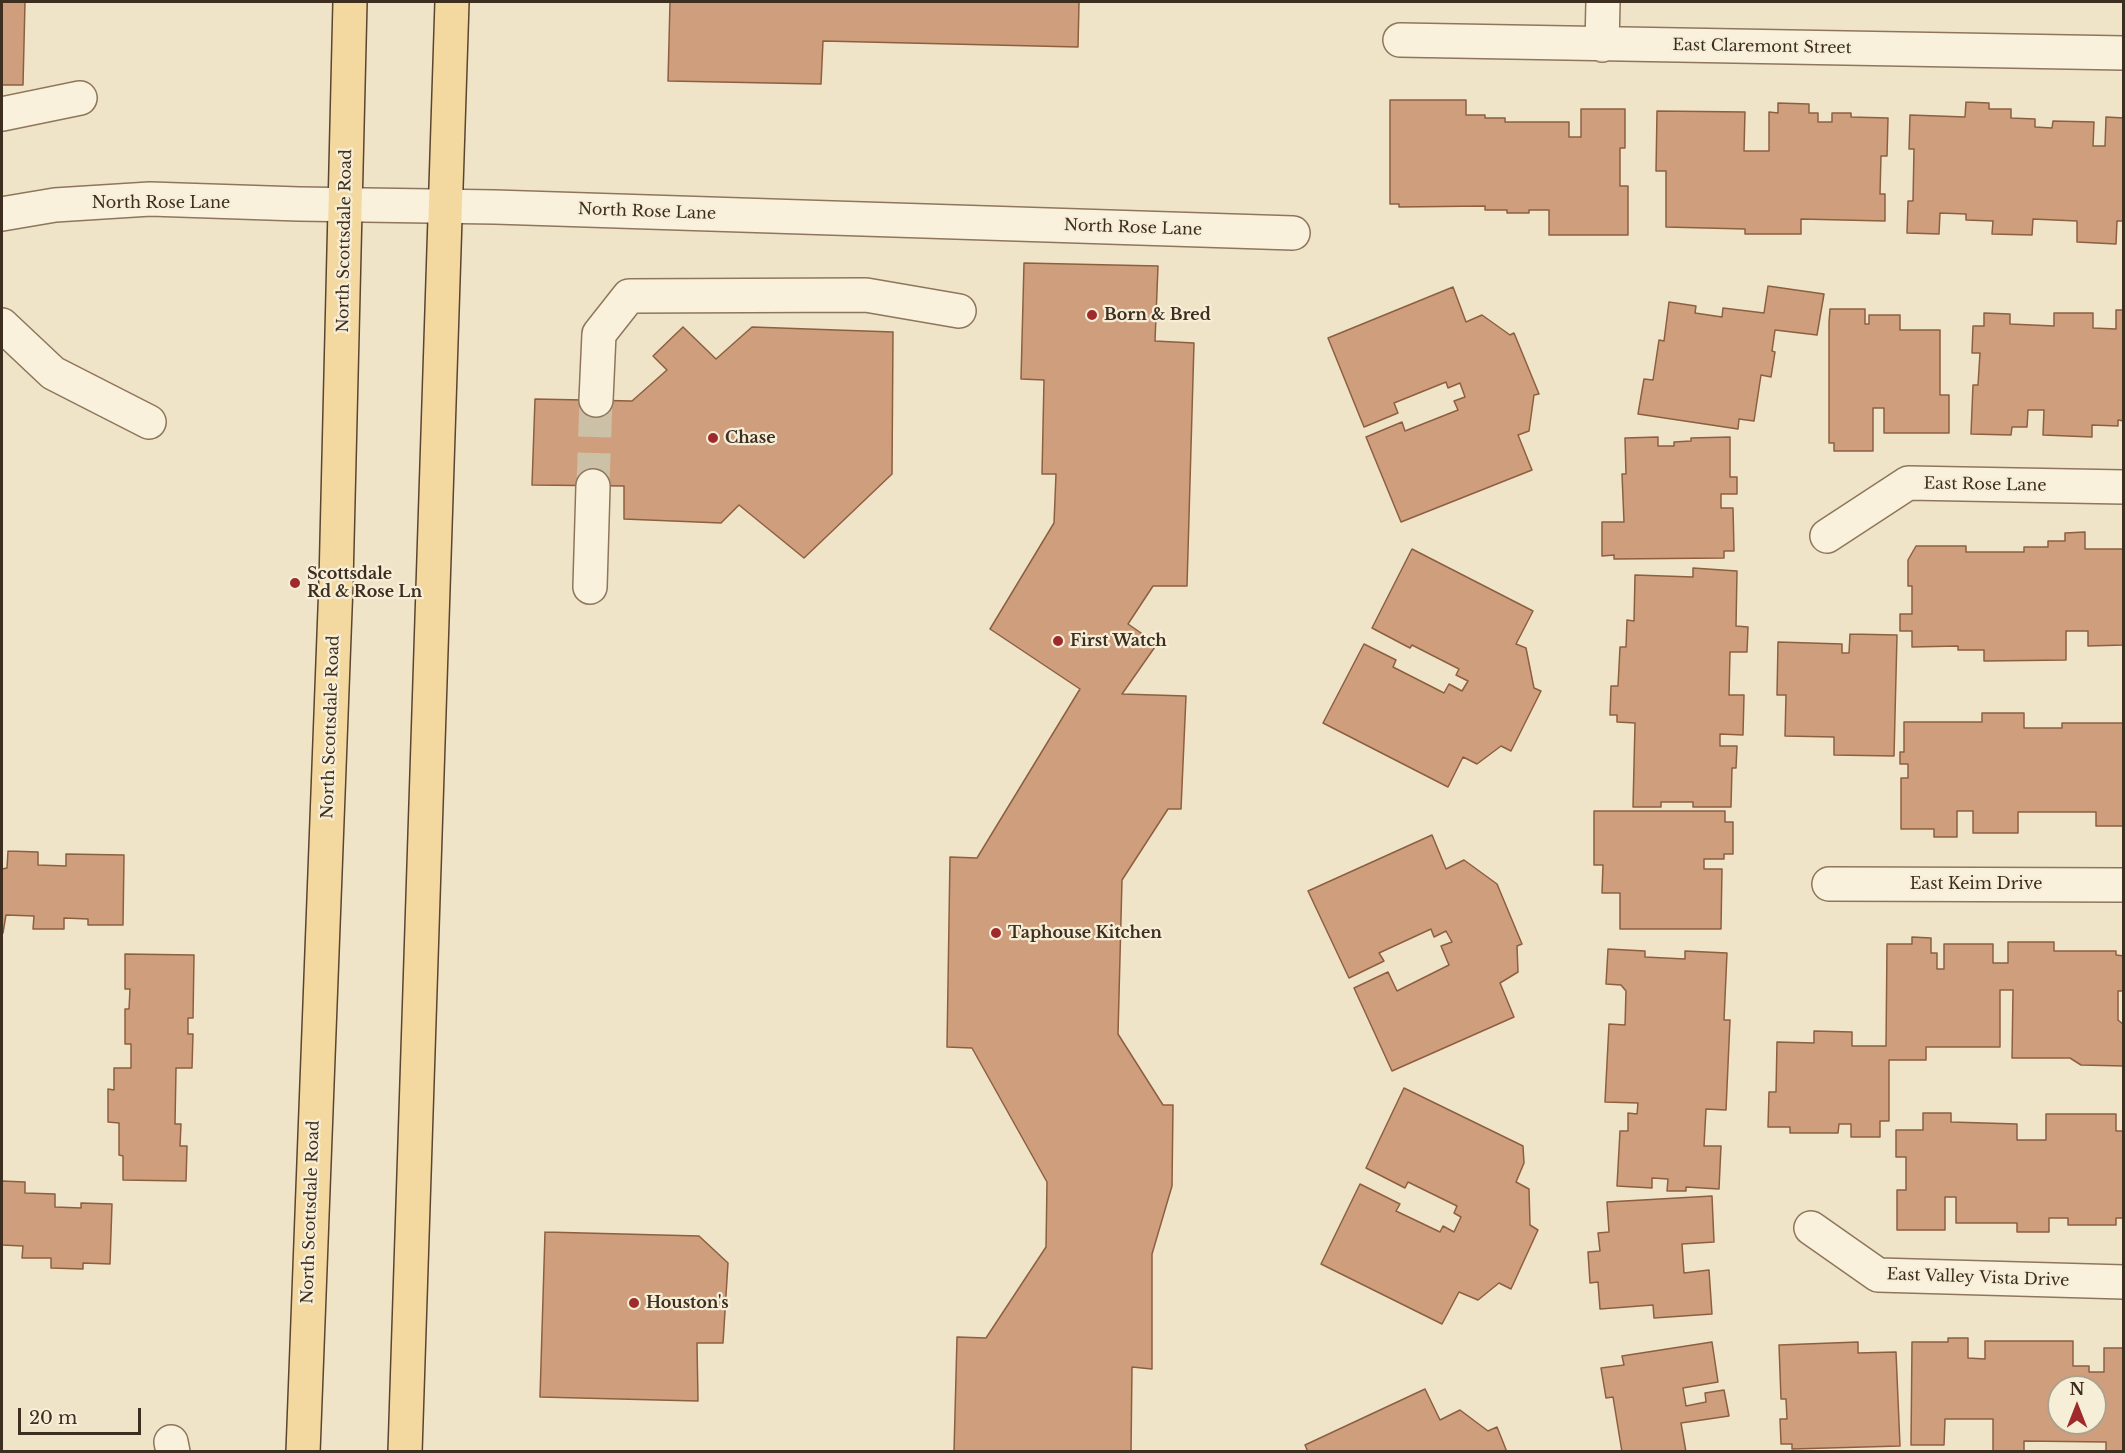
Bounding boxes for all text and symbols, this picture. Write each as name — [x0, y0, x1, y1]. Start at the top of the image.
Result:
street label: East Claremont Street — [1672, 36, 1852, 58]
street label: North Scottsdale Road — [334, 149, 356, 333]
street label: North Rose Lane — [92, 193, 230, 213]
street label: North Rose Lane — [578, 200, 716, 224]
street label: North Rose Lane — [1064, 216, 1202, 240]
place label: Born & Bred — [1104, 305, 1211, 325]
marker: Born & Bred — [1085, 308, 1099, 322]
place label: Chase — [725, 428, 776, 448]
marker: Chase — [706, 431, 720, 445]
street label: East Rose Lane — [1923, 474, 2047, 496]
place label: Scottsdale Rd & Rose Ln — [307, 564, 422, 602]
marker: Scottsdale Rd & Rose Ln — [288, 576, 302, 590]
place label: First Watch — [1070, 631, 1167, 651]
marker: First Watch — [1051, 634, 1065, 648]
street label: North Scottsdale Road — [318, 635, 344, 819]
street label: East Keim Drive — [1910, 874, 2042, 894]
place label: Taphouse Kitchen — [1008, 923, 1162, 943]
marker: Taphouse Kitchen — [989, 926, 1003, 940]
street label: North Scottsdale Road — [298, 1120, 324, 1304]
street label: East Valley Vista Drive — [1886, 1265, 2070, 1291]
place label: Houston's — [646, 1293, 729, 1313]
marker: Houston's — [627, 1296, 641, 1310]
north arrow — [2047, 1375, 2107, 1435]
text: N — [2069, 1379, 2085, 1399]
scale bar — [21, 1396, 144, 1434]
text: 20 m — [29, 1407, 77, 1429]

